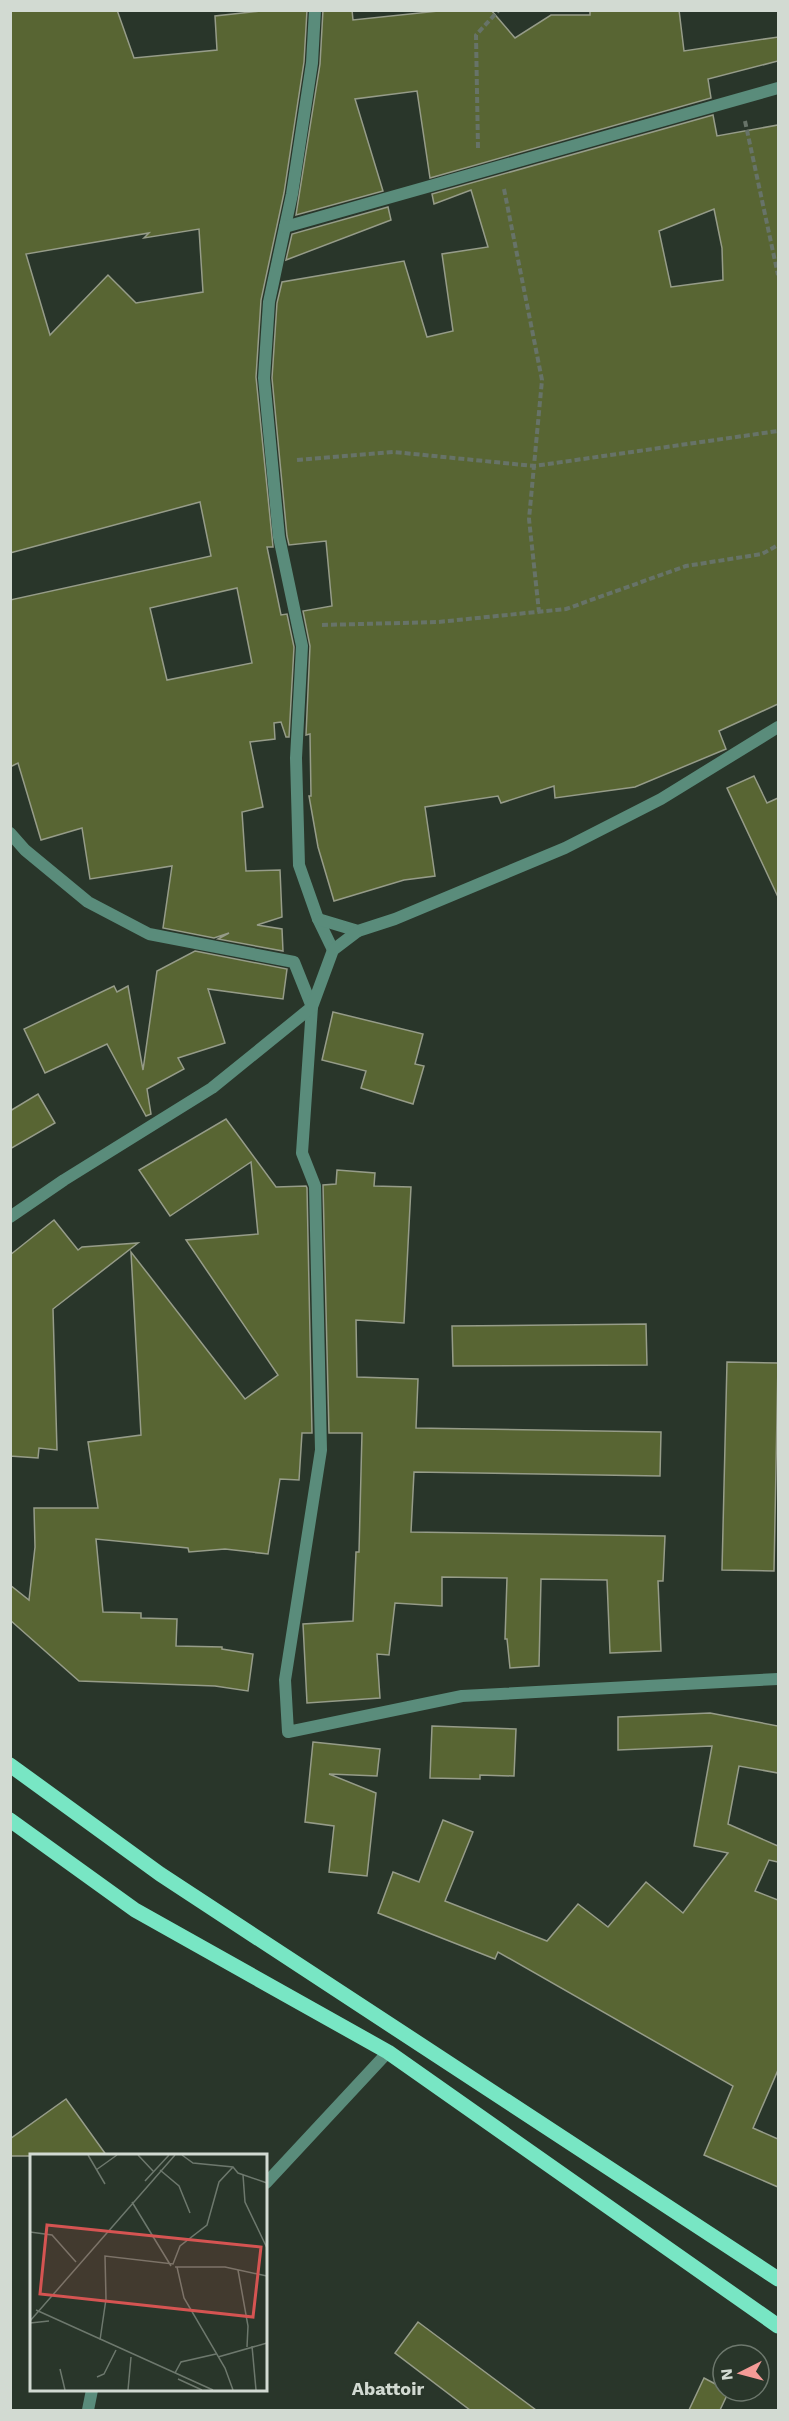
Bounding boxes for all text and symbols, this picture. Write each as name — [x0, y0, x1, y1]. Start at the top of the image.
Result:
inset map — [30, 2154, 267, 2391]
north arrow — [711, 2343, 771, 2403]
text: N — [717, 2368, 737, 2381]
district label: Abattoir — [352, 2378, 424, 2399]

